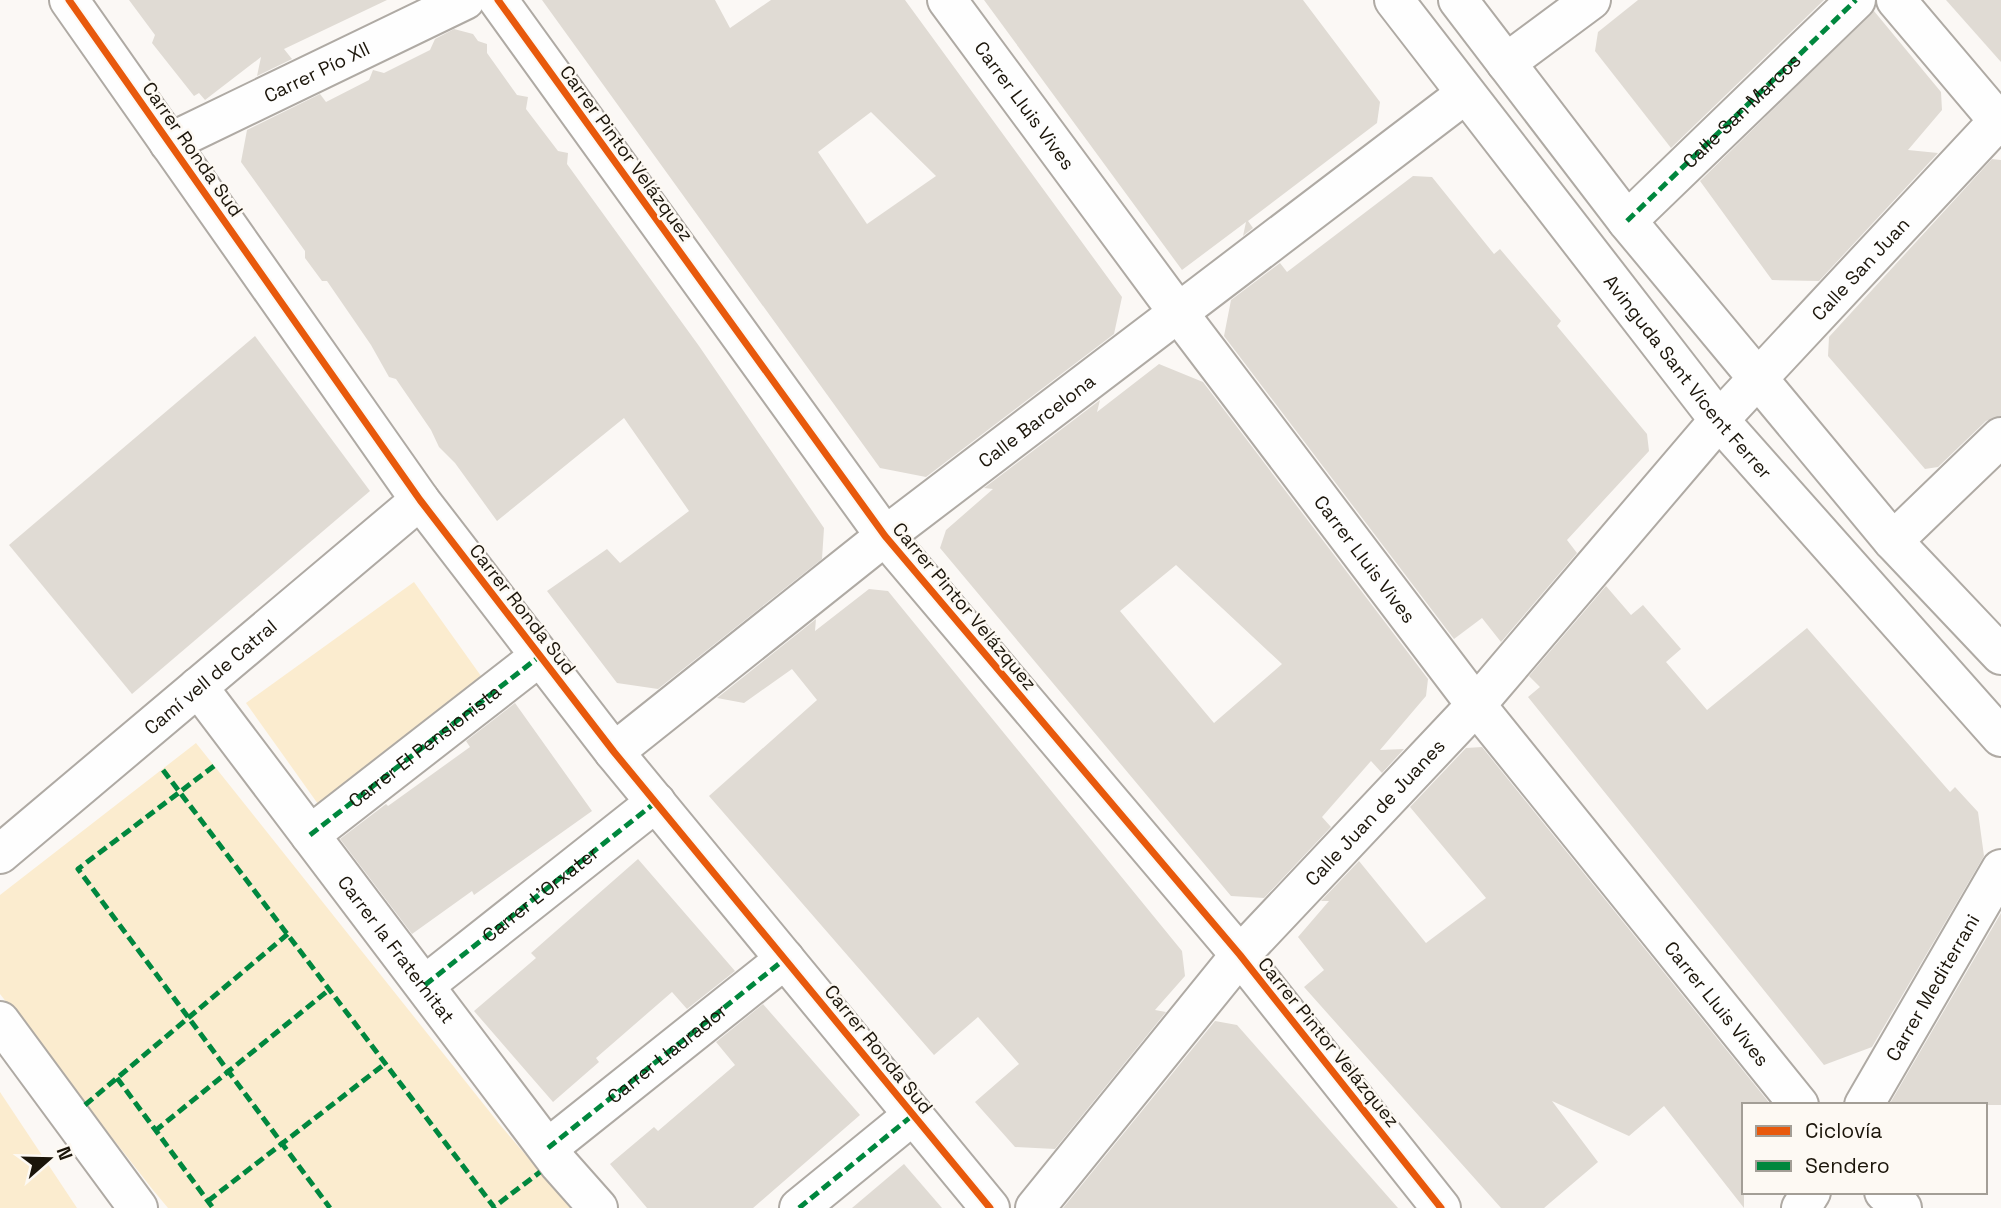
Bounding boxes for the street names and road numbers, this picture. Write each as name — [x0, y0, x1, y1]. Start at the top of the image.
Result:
street label: Carrer Pío XII — [260, 36, 374, 108]
street label: Carrer Lluis Vives — [969, 36, 1080, 175]
street label: Calle San Marcos — [1677, 48, 1806, 174]
street label: Carrer Pintor Velázquez — [554, 60, 699, 246]
street label: Carrer Ronda Sud — [137, 77, 249, 222]
street label: Calle San Juan — [1806, 212, 1915, 326]
street label: Avinguda Sant Vicent Ferrer — [1598, 270, 1778, 484]
street label: Calle Barcelona — [973, 368, 1100, 474]
street label: Carrer Lluis Vives — [1308, 490, 1421, 628]
street label: Carrer Pintor Velázquez — [887, 517, 1042, 696]
street label: Carrer Ronda Sud — [464, 539, 582, 680]
street label: Camí vell de Catral — [139, 614, 282, 740]
street label: Carrer El Pensionista — [343, 679, 506, 814]
street label: Calle Juan de Juanes — [1300, 734, 1451, 891]
street label: Carrer L'Orxater — [477, 840, 604, 948]
street label: Carrer la Fraternitat — [332, 871, 460, 1029]
street label: Carrer Mediterrani — [1880, 910, 1985, 1066]
street label: Carrer Lluis Vives — [1659, 936, 1775, 1072]
street label: Carrer Pintor Velázquez — [1252, 952, 1405, 1133]
street label: Carrer Ronda Sud — [819, 980, 938, 1119]
street label: Carrer Llaurador — [602, 998, 732, 1109]

